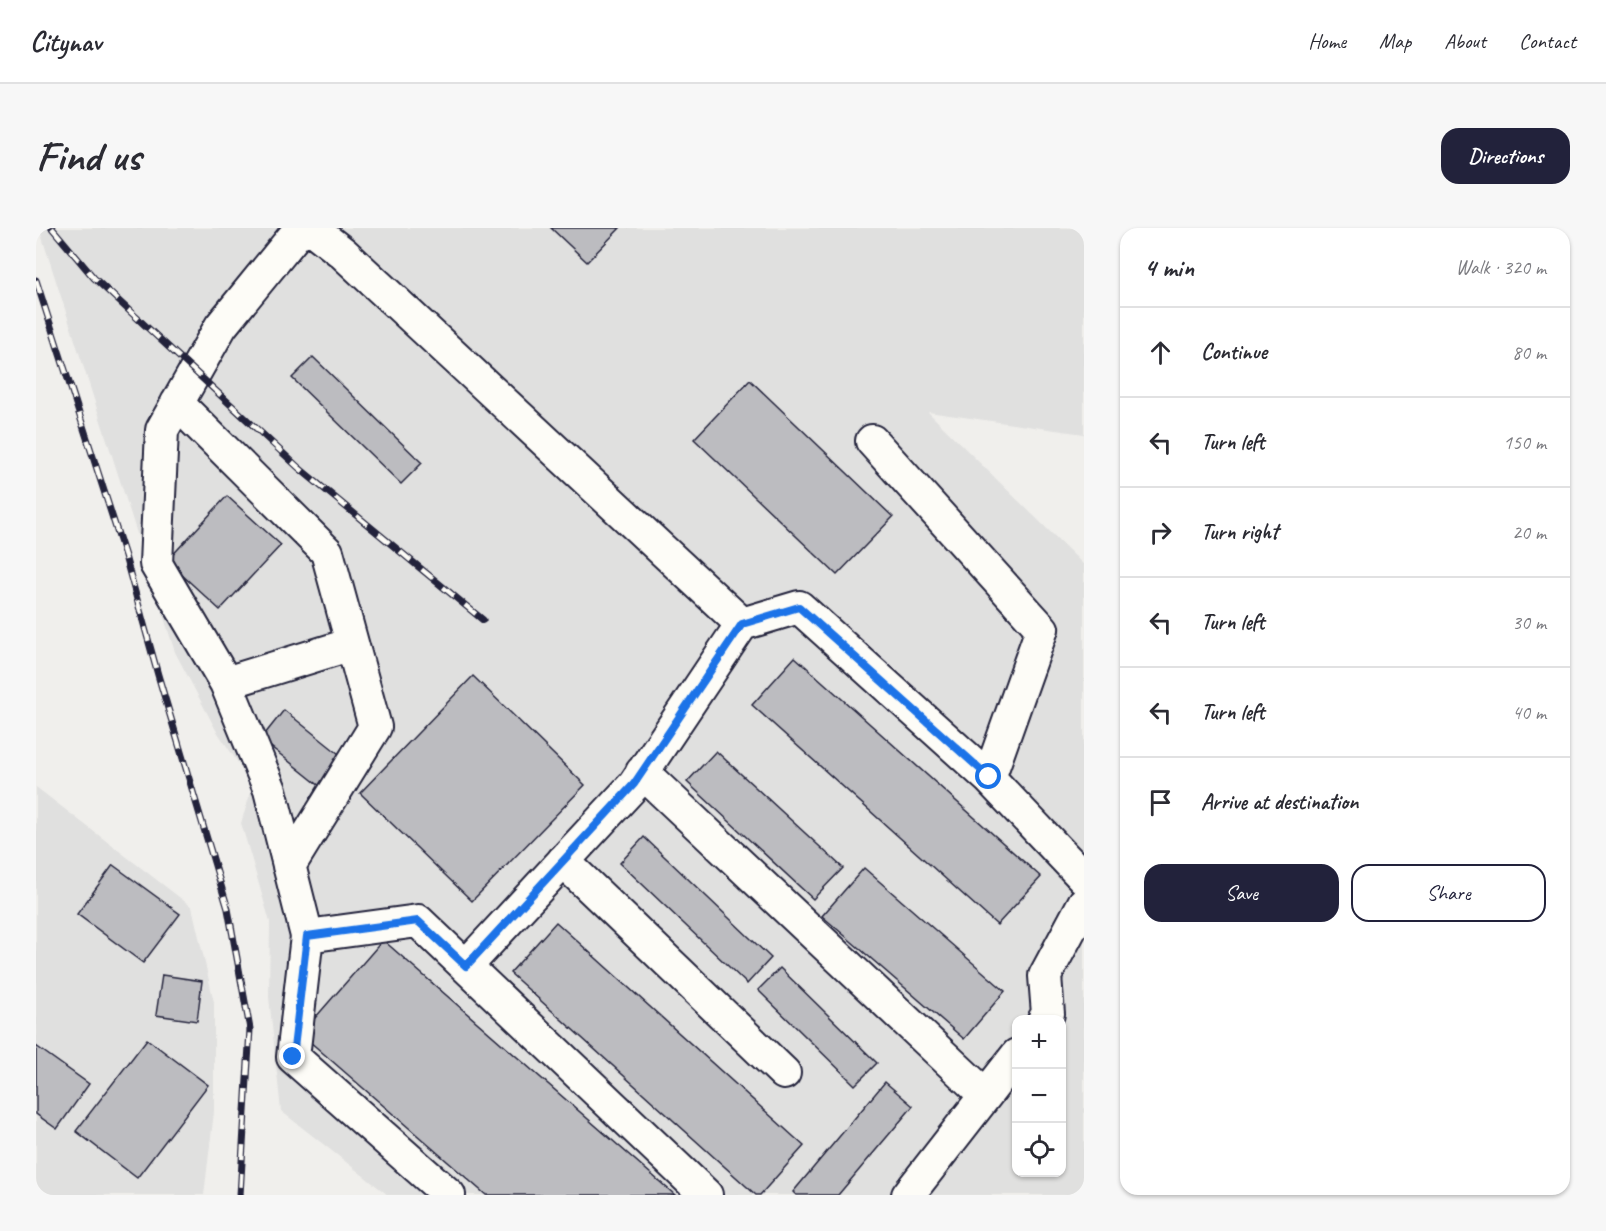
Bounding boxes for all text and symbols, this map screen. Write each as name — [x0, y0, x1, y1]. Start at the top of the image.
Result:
text: Citynav — [30, 24, 101, 59]
text: Home — [1308, 28, 1346, 54]
text: Map — [1379, 28, 1411, 54]
text: About — [1444, 28, 1486, 54]
text: Contact — [1519, 28, 1576, 54]
button: Directions — [1441, 128, 1570, 184]
text: Find us — [36, 130, 141, 183]
text: 4 min — [1144, 251, 1194, 284]
text: Walk · 320 m — [1456, 255, 1546, 280]
icon: ahead — [1144, 336, 1177, 369]
text: Continue — [1201, 338, 1267, 366]
text: 80 m — [1512, 340, 1546, 365]
icon: left — [1144, 426, 1177, 459]
text: Turn left — [1201, 428, 1265, 456]
text: 150 m — [1503, 430, 1546, 455]
icon: right — [1144, 516, 1177, 549]
text: Turn right — [1201, 518, 1278, 546]
text: 20 m — [1512, 520, 1546, 545]
icon: left — [1144, 606, 1177, 639]
text: Turn left — [1201, 608, 1265, 636]
text: 30 m — [1512, 610, 1546, 635]
icon: left — [1144, 696, 1177, 729]
text: Turn left — [1201, 698, 1265, 726]
text: 40 m — [1512, 700, 1546, 725]
route start — [975, 763, 1001, 789]
icon: arrive — [1144, 786, 1177, 819]
text: Arrive at destination — [1201, 788, 1358, 816]
button: Save — [1144, 864, 1339, 922]
button: Share — [1351, 864, 1546, 922]
map controls — [1012, 1015, 1066, 1177]
button: + — [1012, 1015, 1066, 1069]
route end — [279, 1043, 305, 1069]
button: − — [1012, 1069, 1066, 1123]
button: locate — [1012, 1123, 1066, 1177]

